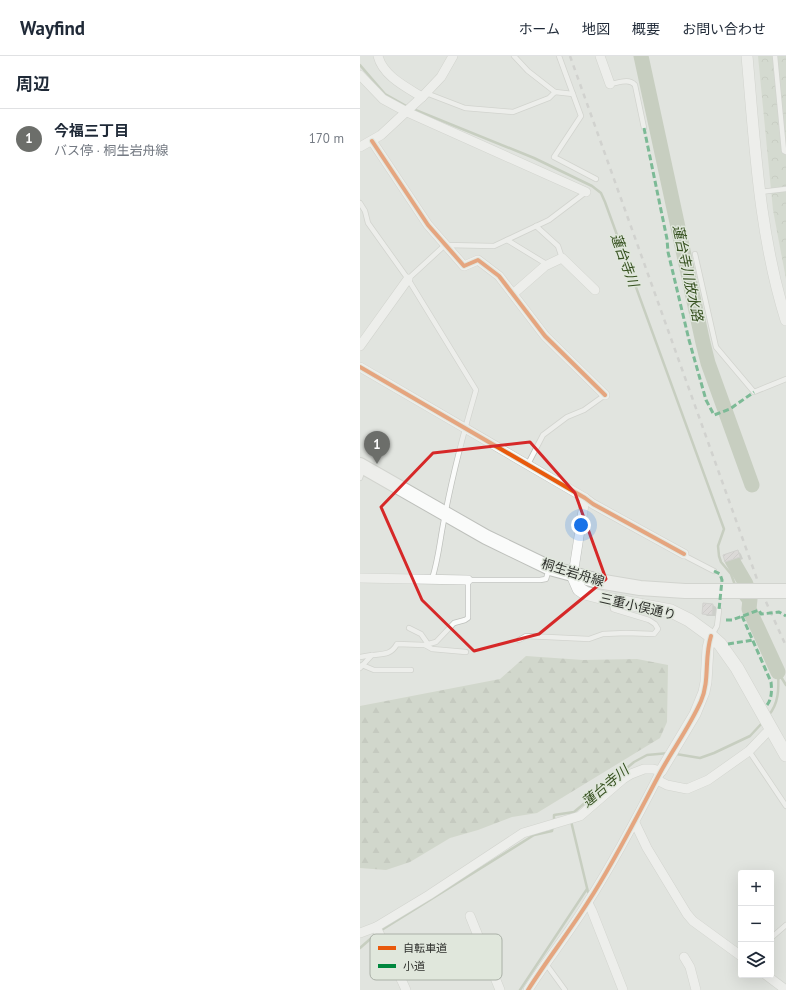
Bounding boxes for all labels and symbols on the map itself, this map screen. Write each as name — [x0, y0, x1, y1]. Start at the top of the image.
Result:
water label: 蓮台寺川放水路 — [669, 223, 707, 324]
water label: 蓮台寺川 — [607, 231, 644, 291]
pin: 1 — [364, 431, 390, 464]
your location — [571, 515, 591, 535]
street label: 桐生岩舟線 — [539, 555, 606, 590]
street label: 三重小俣通り — [598, 589, 678, 624]
water label: 蓮台寺川 — [578, 760, 634, 811]
legend — [370, 934, 502, 980]
text: 自転車道 — [403, 941, 447, 955]
text: 小道 — [403, 959, 425, 973]

